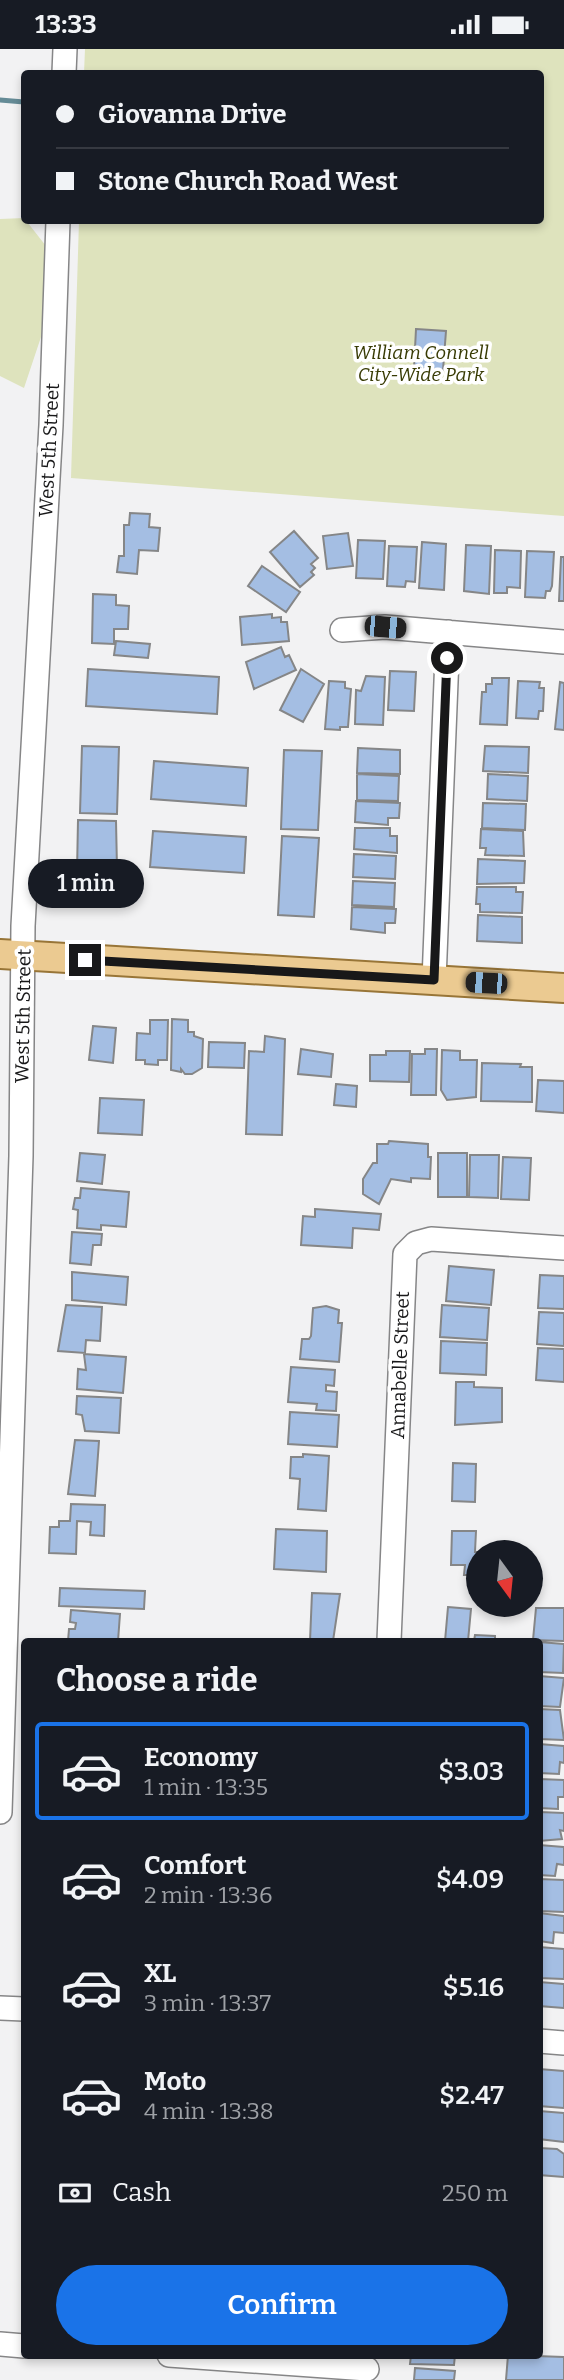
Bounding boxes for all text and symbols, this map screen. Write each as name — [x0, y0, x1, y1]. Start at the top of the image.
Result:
text: 13:33 — [35, 9, 97, 40]
text: Giovanna Drive — [98, 99, 287, 130]
text: Stone Church Road West — [98, 166, 398, 197]
park label: William Connell City-Wide Park — [353, 341, 489, 386]
street label: West 5th Street — [34, 382, 64, 518]
car — [364, 615, 407, 639]
route start — [431, 642, 463, 674]
callout: 1 min — [27, 859, 143, 907]
text: 1 min — [57, 869, 115, 897]
route end — [69, 944, 101, 976]
street label: West 5th Street — [10, 949, 36, 1083]
car — [465, 971, 508, 995]
street label: Annabelle Street — [386, 1291, 414, 1439]
north arrow — [466, 1540, 542, 1617]
map controls — [466, 1540, 543, 1617]
text: Choose a ride — [56, 1661, 257, 1699]
icon: car — [60, 1740, 123, 1803]
text: Economy — [144, 1742, 258, 1773]
text: $3.03 — [438, 1756, 504, 1787]
text: 1 min · 13:35 — [144, 1773, 268, 1801]
icon: car — [60, 1848, 123, 1911]
text: Comfort — [144, 1850, 247, 1881]
text: $4.09 — [436, 1864, 504, 1895]
text: 2 min · 13:36 — [144, 1881, 272, 1909]
icon: car — [60, 1956, 123, 2019]
text: XL — [144, 1958, 176, 1989]
text: $5.16 — [443, 1972, 504, 2003]
text: 3 min · 13:37 — [144, 1989, 271, 2017]
icon: car — [60, 2064, 123, 2127]
text: Moto — [144, 2066, 206, 2097]
text: $2.47 — [439, 2080, 504, 2111]
text: 4 min · 13:38 — [144, 2097, 274, 2125]
icon: cash — [56, 2174, 94, 2212]
text: Cash — [112, 2177, 171, 2208]
text: 250 m — [442, 2179, 508, 2207]
button: Confirm — [56, 2265, 508, 2345]

